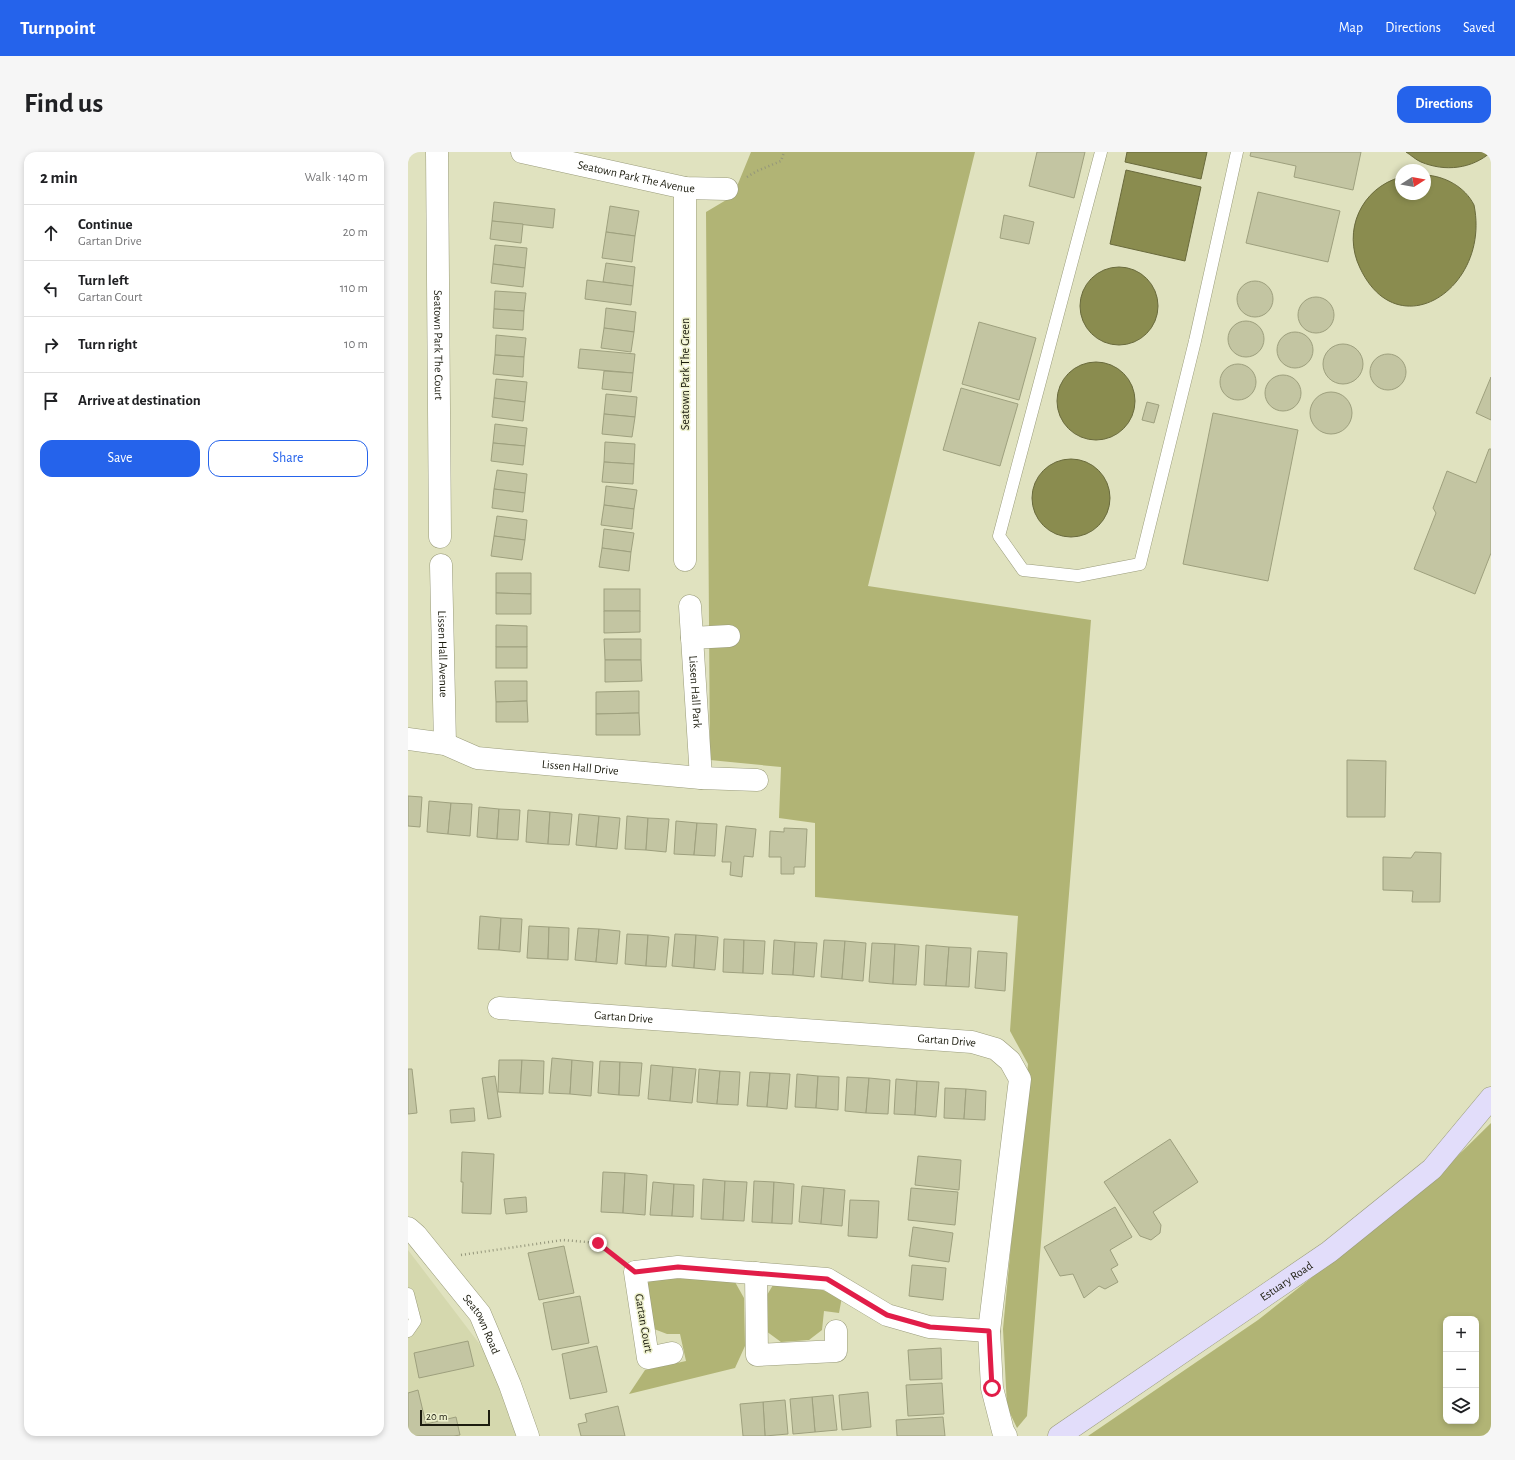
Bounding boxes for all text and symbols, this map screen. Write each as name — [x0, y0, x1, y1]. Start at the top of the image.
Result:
text: Turnpoint — [20, 19, 95, 38]
text: Map — [1339, 21, 1363, 35]
text: Directions — [1385, 21, 1441, 35]
text: Saved — [1463, 21, 1495, 35]
button: Directions — [1397, 86, 1491, 123]
text: Find us — [24, 90, 103, 118]
street label: Seatown Park The Avenue — [577, 158, 695, 194]
north arrow — [1395, 164, 1431, 200]
text: 2 min — [40, 169, 78, 186]
text: Walk · 140 m — [305, 171, 368, 184]
text: Continue — [78, 217, 133, 232]
icon: ahead — [40, 222, 62, 244]
text: 20 m — [343, 226, 368, 239]
text: Gartan Drive — [78, 235, 142, 248]
text: Turn left — [78, 273, 129, 288]
icon: left — [40, 278, 62, 300]
text: 110 m — [340, 282, 368, 295]
street label: Seatown Park The Court — [432, 290, 445, 400]
text: Gartan Court — [78, 291, 142, 304]
street label: Seatown Park The Green — [679, 318, 691, 430]
icon: right — [40, 334, 62, 356]
text: Turn right — [78, 337, 137, 352]
text: 10 m — [344, 338, 368, 351]
icon: arrive — [40, 390, 62, 412]
text: Arrive at destination — [78, 393, 201, 408]
button: Save — [40, 440, 200, 477]
button: Share — [208, 440, 368, 477]
street label: Lissen Hall Avenue — [436, 610, 450, 698]
street label: Lissen Hall Park — [687, 655, 704, 729]
street label: Lissen Hall Drive — [541, 758, 619, 777]
street label: Gartan Drive — [594, 1009, 653, 1025]
street label: Gartan Drive — [917, 1032, 978, 1049]
route end — [589, 1234, 607, 1252]
street label: Estuary Road — [1258, 1259, 1315, 1303]
street label: Seatown Road — [461, 1292, 502, 1356]
street label: Gartan Court — [633, 1293, 655, 1353]
map controls — [1443, 1316, 1479, 1424]
button: + — [1443, 1316, 1479, 1352]
button: − — [1443, 1352, 1479, 1388]
route start — [983, 1379, 1001, 1397]
button: layers — [1443, 1388, 1479, 1424]
scale bar — [420, 1408, 490, 1427]
text: 20 m — [426, 1411, 447, 1422]

